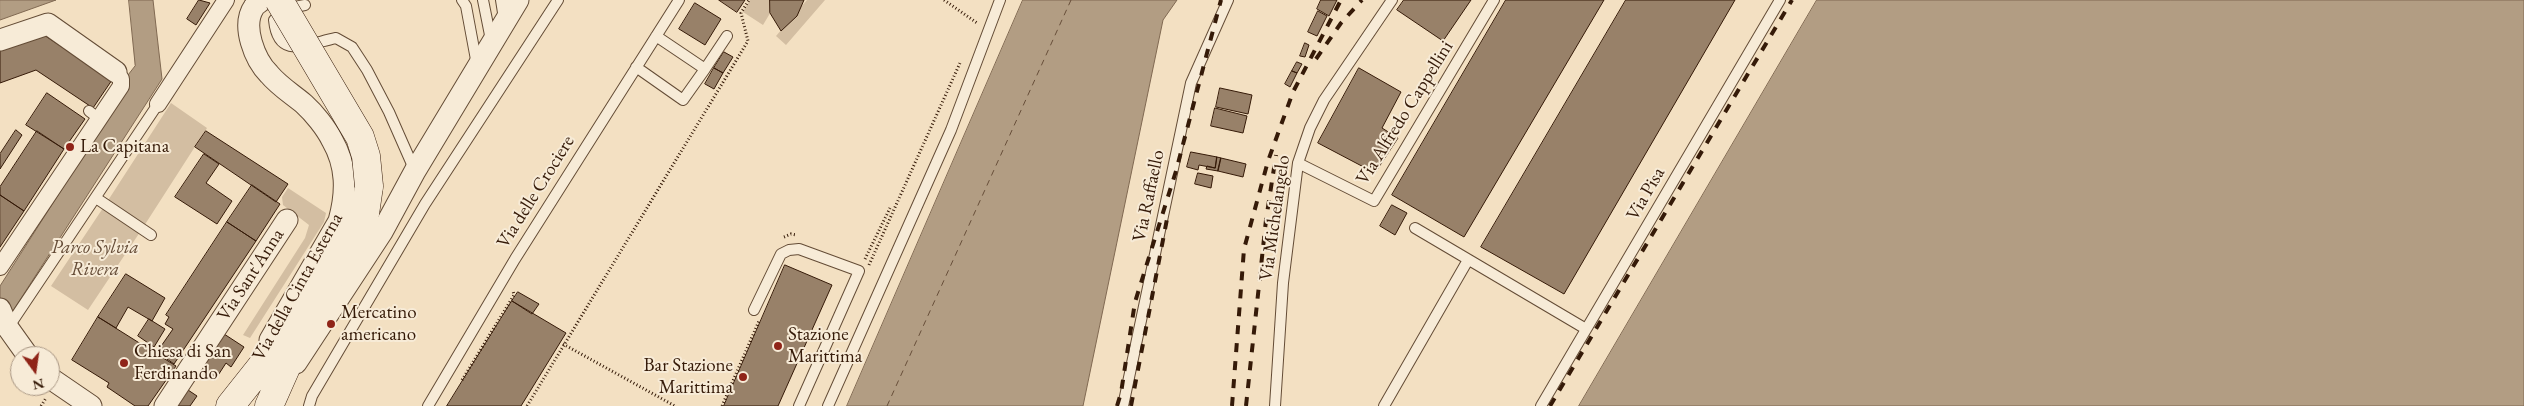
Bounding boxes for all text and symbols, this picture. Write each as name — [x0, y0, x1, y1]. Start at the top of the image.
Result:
street label: Via Alfredo Cappellini — [1352, 37, 1458, 189]
street label: Via delle Crociere — [492, 131, 580, 253]
place label: La Capitana — [80, 136, 169, 158]
marker: La Capitana — [64, 141, 76, 153]
street label: Via Raffaello — [1128, 148, 1170, 244]
street label: Via Michelangelo — [1255, 154, 1295, 282]
street label: Via Pisa — [1622, 163, 1670, 225]
street label: Via della Cinta Esterna — [248, 209, 348, 365]
street label: Via Sant'Anna — [213, 225, 289, 325]
park label: Parco Sylvia Rivera — [51, 237, 139, 281]
place label: Mercatino americano — [341, 302, 417, 346]
marker: Mercatino americano — [325, 318, 337, 330]
place label: Stazione Marittima — [788, 324, 862, 368]
marker: Stazione Marittima — [772, 340, 784, 352]
place label: Chiesa di San Ferdinando — [134, 341, 231, 385]
north arrow — [10, 346, 60, 396]
place label: Bar Stazione Marittima — [643, 355, 733, 399]
marker: Chiesa di San Ferdinando — [118, 357, 130, 369]
marker: Bar Stazione Marittima — [737, 371, 749, 383]
text: N — [31, 374, 46, 395]

